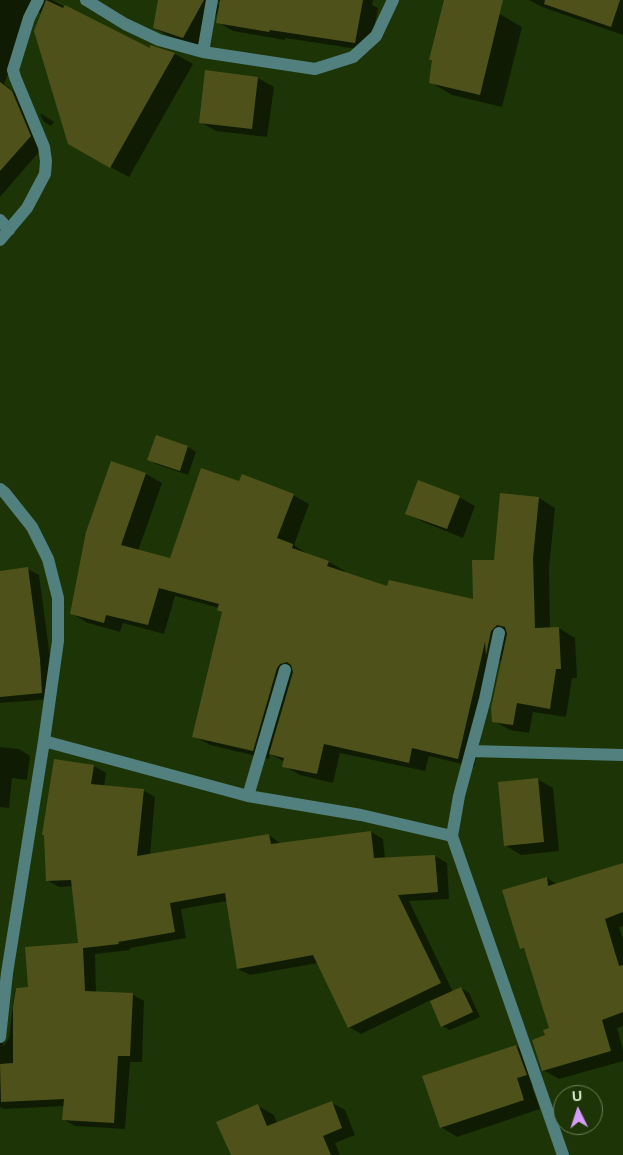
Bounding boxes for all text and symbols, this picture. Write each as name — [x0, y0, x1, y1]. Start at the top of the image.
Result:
north arrow — [553, 1085, 603, 1135]
text: U — [571, 1088, 583, 1104]

